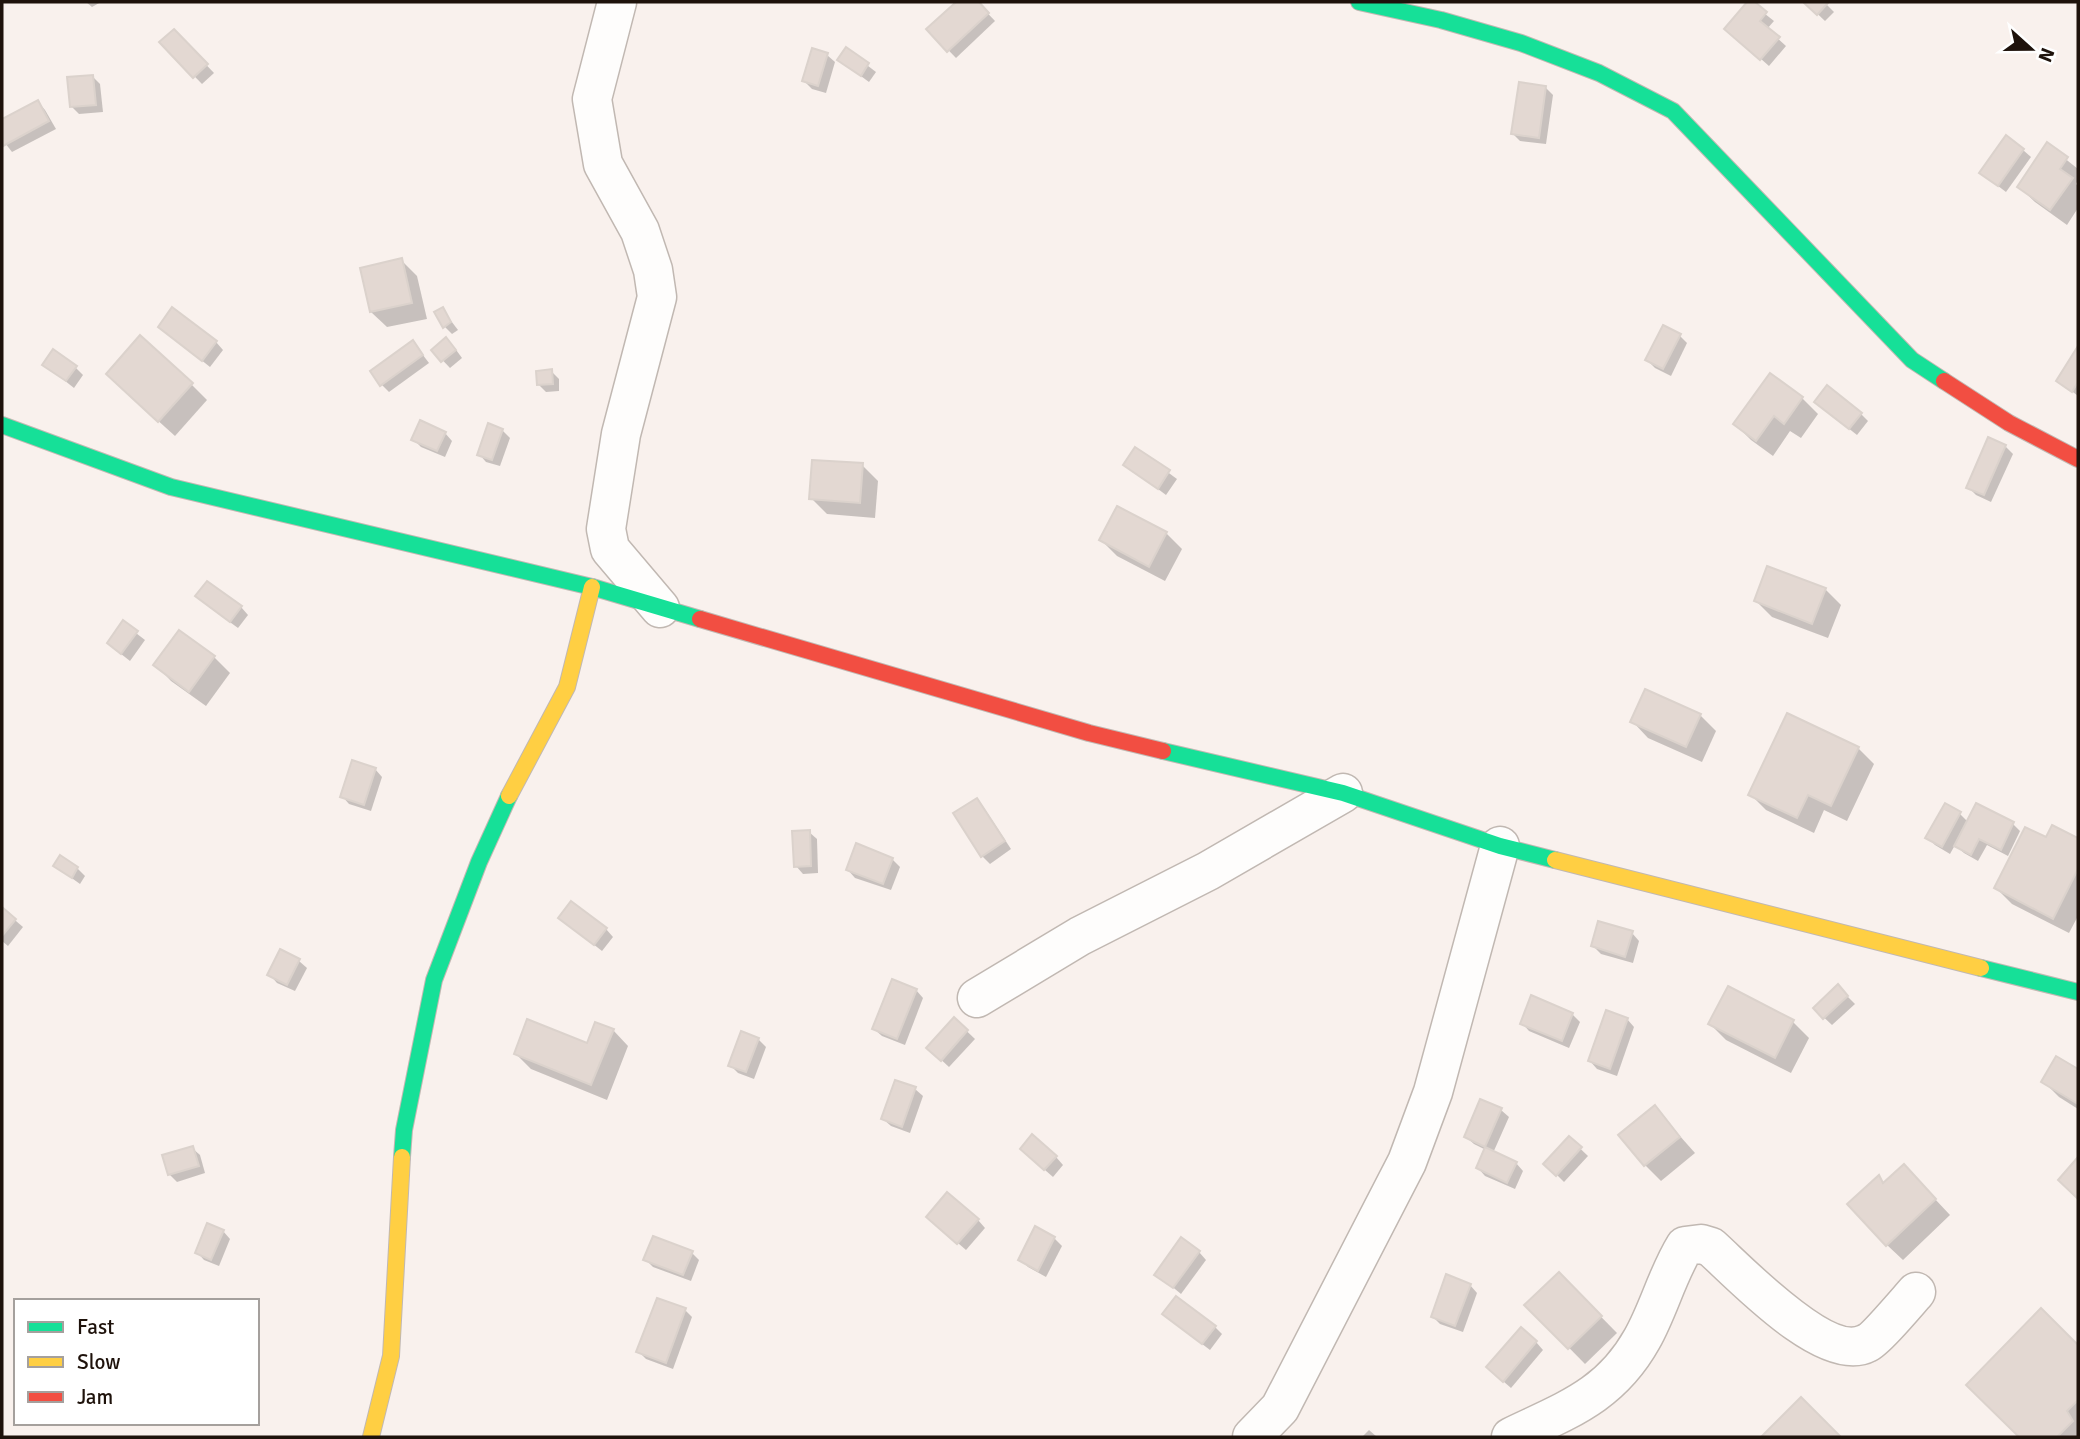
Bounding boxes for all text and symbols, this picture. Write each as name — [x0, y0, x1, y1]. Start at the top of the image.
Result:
north arrow — [1996, 14, 2066, 84]
text: N — [2032, 44, 2060, 65]
legend — [14, 1299, 259, 1425]
text: Fast — [77, 1314, 114, 1340]
text: Slow — [77, 1349, 121, 1375]
text: Jam — [77, 1384, 113, 1410]

